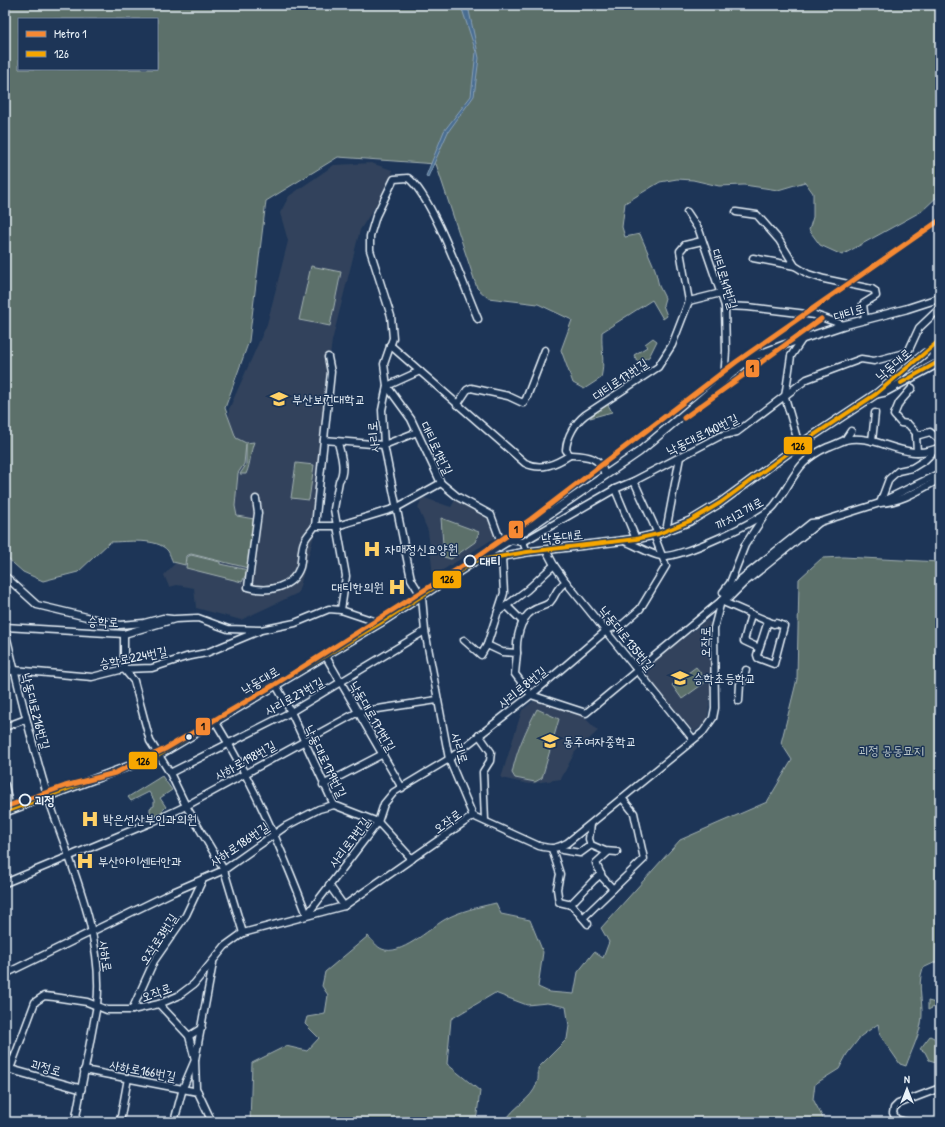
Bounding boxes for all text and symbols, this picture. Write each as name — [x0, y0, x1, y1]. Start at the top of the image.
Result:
legend — [18, 18, 158, 70]
text: Metro 1 — [54, 25, 87, 42]
text: 126 — [54, 45, 69, 62]
street label: 대티로41번길 — [707, 247, 743, 311]
street label: 대티로 — [831, 299, 867, 325]
street label: 낙동대로 — [871, 344, 915, 384]
street label: 대티로17번길 — [589, 354, 651, 404]
line badge: 1 — [745, 359, 760, 378]
text: 1 — [750, 361, 754, 375]
school or university icon: 부산보건대학교 — [269, 389, 289, 409]
place label: 부산보건대학교 — [292, 390, 365, 408]
street label: 낙동대로140번길 — [663, 409, 741, 459]
street label: 대티로1번길 — [416, 418, 458, 478]
street label: 사리로 — [362, 420, 384, 455]
line badge: 126 — [783, 436, 813, 455]
text: 126 — [791, 439, 805, 453]
street label: 까치고개로 — [712, 492, 766, 534]
line badge: 1 — [508, 520, 524, 539]
text: 1 — [514, 522, 518, 536]
street label: 낙동대로 — [540, 525, 584, 547]
hospital icon: 자매정신요양원 — [362, 539, 382, 559]
place label: 자매정신요양원 — [385, 540, 458, 558]
place label: 대티 — [479, 552, 501, 570]
marker: 대티 — [463, 554, 477, 568]
line badge: 126 — [432, 570, 462, 589]
text: 126 — [440, 572, 454, 586]
hospital icon: 대티한의원 — [387, 577, 407, 597]
place label: 대티한의원 — [332, 578, 384, 596]
street label: 낙동대로135번길 — [595, 602, 659, 674]
street label: 승학로 — [87, 611, 119, 631]
street label: 오작로 — [696, 626, 714, 658]
street label: 승학로224번길 — [97, 642, 169, 672]
street label: 낙동대로 — [237, 662, 283, 698]
street label: 사리로8번길 — [493, 662, 550, 713]
school or university icon: 승학초등학교 — [670, 668, 690, 688]
place label: 승학초등학교 — [693, 669, 756, 687]
street label: 낙동대로216번길 — [17, 671, 55, 751]
street label: 사리로27번길 — [260, 672, 327, 720]
street label: 낙동대로171번길 — [346, 677, 400, 755]
line badge: 1 — [195, 717, 211, 736]
text: 1 — [201, 719, 205, 733]
street label: 낙동대로179번길 — [301, 722, 351, 800]
street label: 사리로 — [447, 729, 473, 766]
school or university icon: 동주여자중학교 — [540, 731, 560, 751]
unlabelled marker — [184, 732, 194, 742]
place label: 동주여자중학교 — [563, 732, 636, 750]
street label: 사하로198번길 — [210, 736, 279, 785]
park label: 괴정 공동묘지 — [858, 741, 924, 759]
line badge: 126 — [128, 751, 158, 770]
text: 126 — [136, 754, 150, 768]
place label: 괴정 — [34, 791, 55, 809]
marker: 괴정 — [18, 793, 32, 807]
street label: 오작로 — [429, 804, 465, 838]
hospital icon: 박은선산부인과의원 — [80, 809, 100, 829]
place label: 박은선산부인과의원 — [103, 810, 197, 828]
street label: 사리로7번길 — [324, 813, 374, 872]
street label: 사하로186번길 — [205, 818, 272, 871]
hospital icon: 부산아이센터안과 — [75, 851, 95, 871]
place label: 부산아이센터안과 — [98, 852, 182, 870]
street label: 오작로3번길 — [135, 910, 181, 968]
street label: 사하로 — [95, 938, 117, 973]
street label: 오작로 — [138, 978, 174, 1006]
street label: 괴정로 — [28, 1054, 64, 1080]
street label: 사하로166번길 — [107, 1055, 178, 1085]
north arrow — [887, 1069, 927, 1109]
text: N — [904, 1072, 910, 1086]

